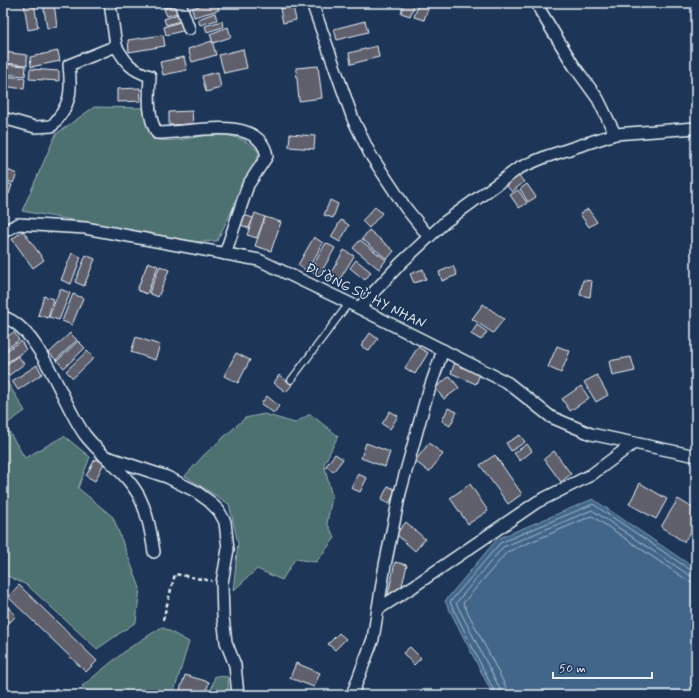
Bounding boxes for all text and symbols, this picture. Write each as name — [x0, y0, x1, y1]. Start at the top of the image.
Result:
street label: ĐƯỜNG SỬ HY NHAN — [302, 259, 429, 333]
scale bar — [553, 654, 652, 680]
text: 50 m — [559, 661, 586, 677]

